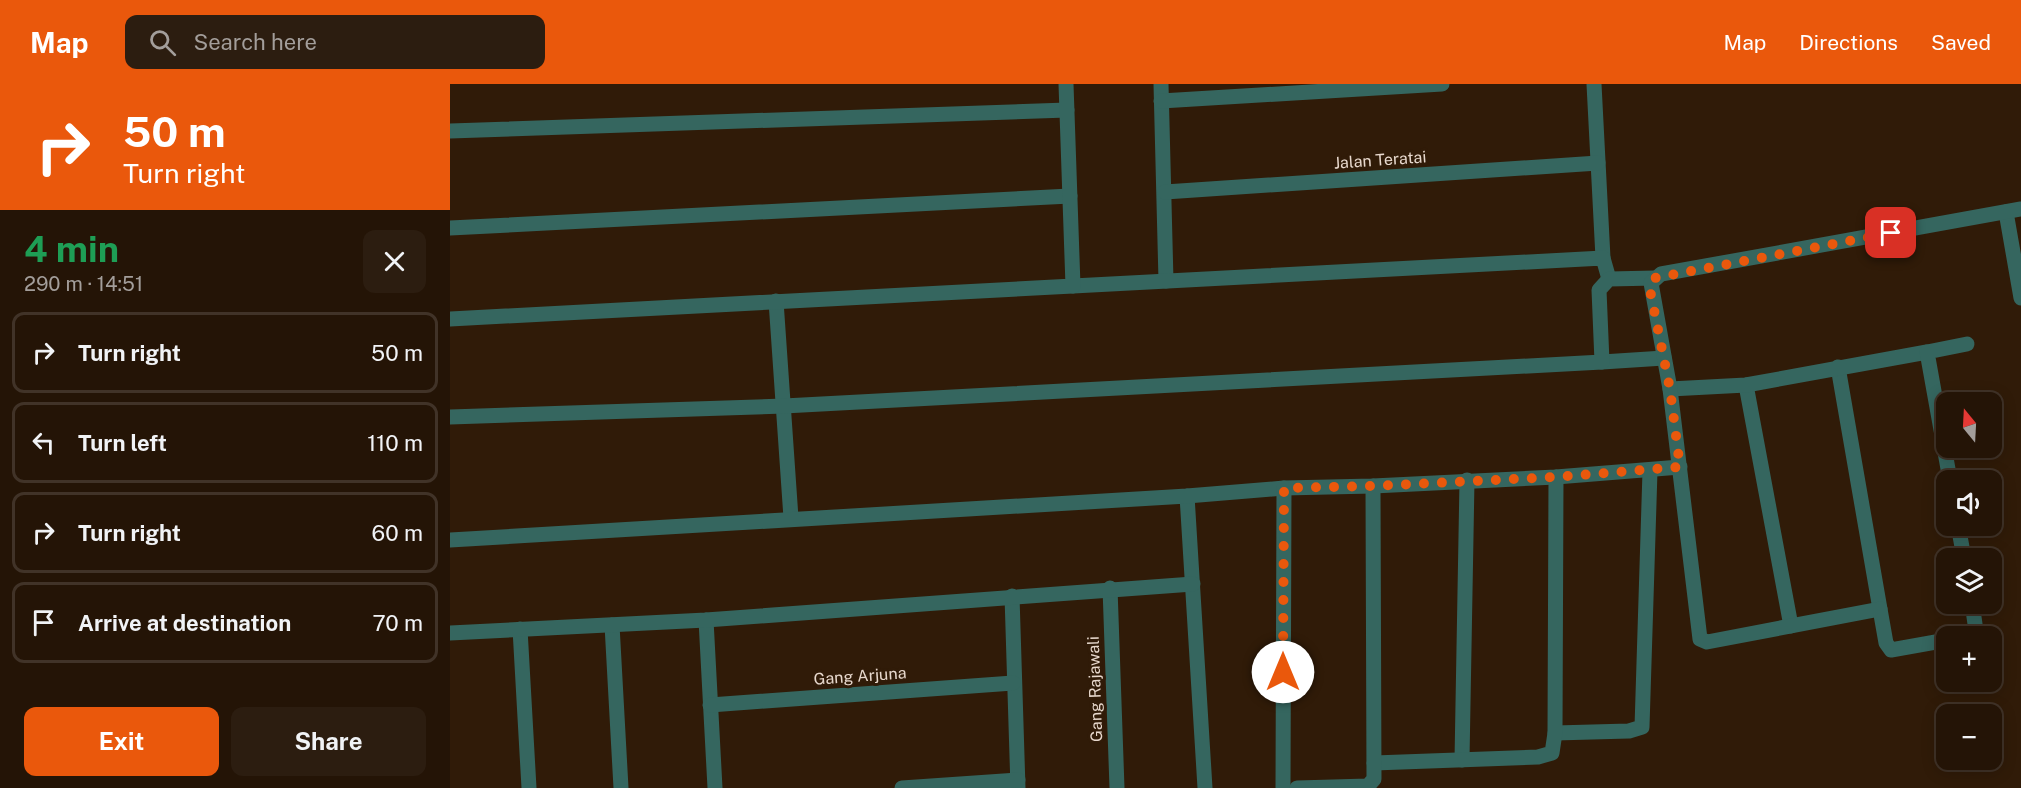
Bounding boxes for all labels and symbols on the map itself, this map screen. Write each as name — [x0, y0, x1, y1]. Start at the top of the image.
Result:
street label: Jalan Teratai — [1333, 147, 1427, 173]
pin — [1865, 207, 1916, 258]
north arrow — [1936, 392, 2002, 458]
street label: Gang Rajawali — [1084, 636, 1106, 742]
position arrow — [1251, 640, 1315, 704]
street label: Gang Arjuna — [813, 663, 907, 689]

